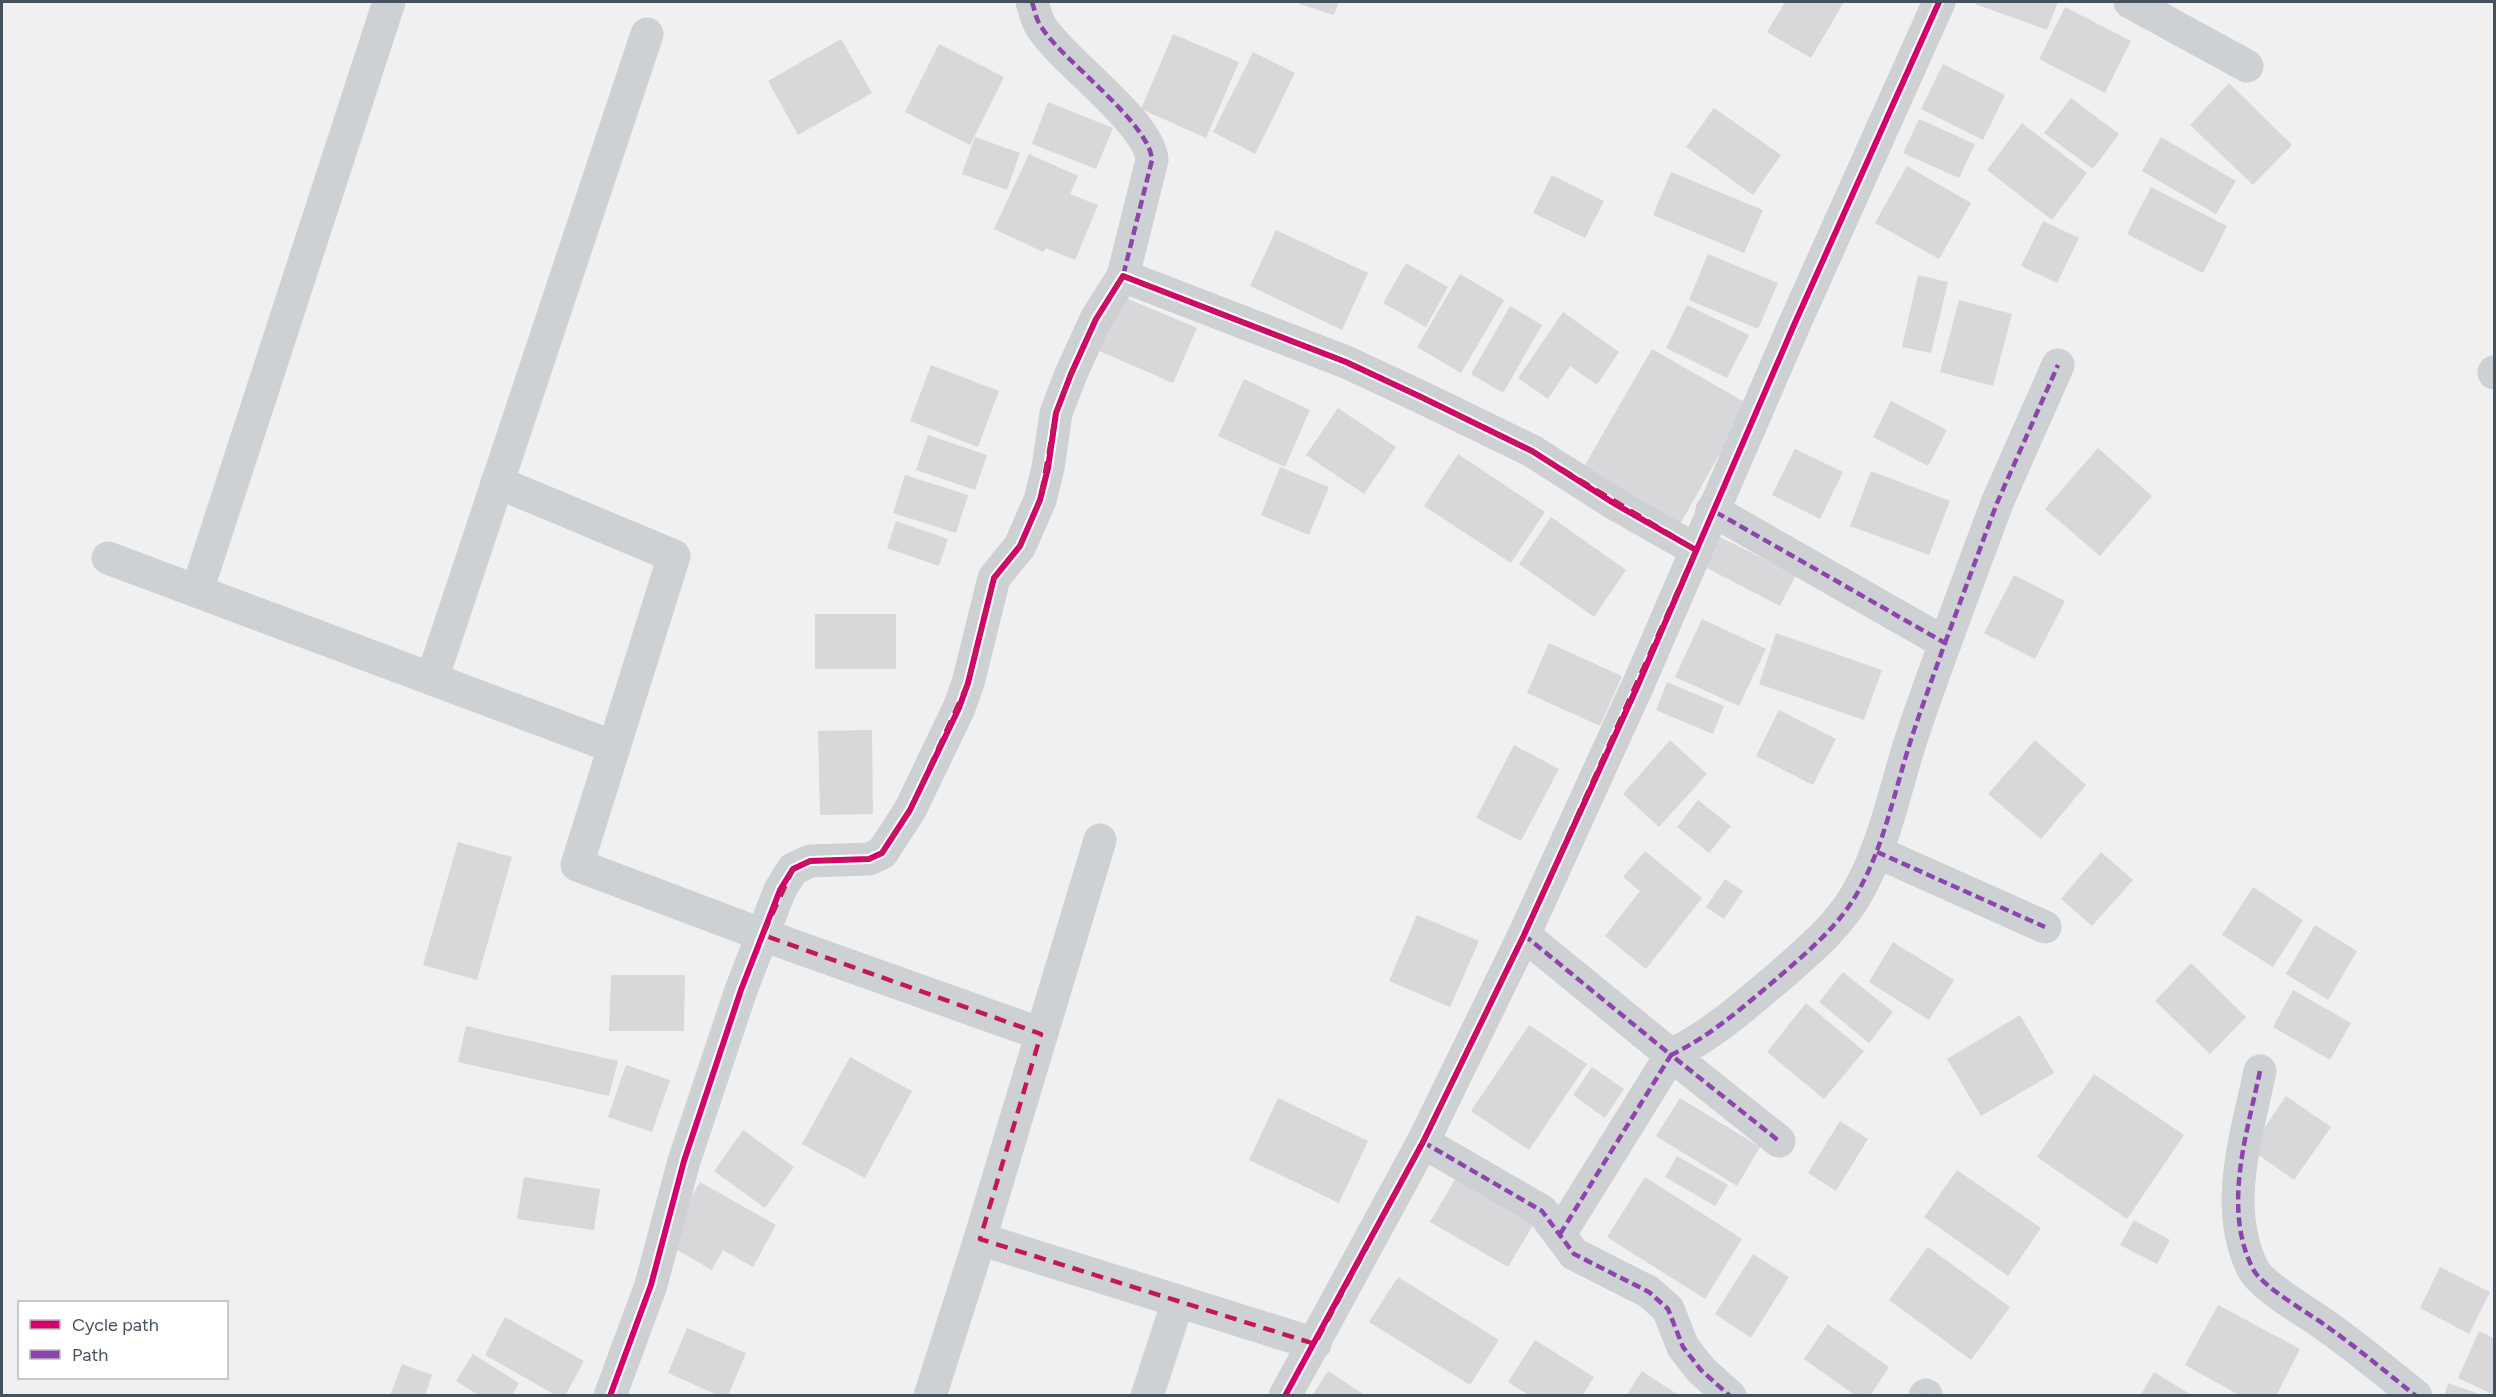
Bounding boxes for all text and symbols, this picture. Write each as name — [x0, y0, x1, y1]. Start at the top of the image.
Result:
legend — [18, 1301, 228, 1379]
text: Cycle path — [72, 1314, 159, 1336]
text: Path — [72, 1344, 108, 1366]

